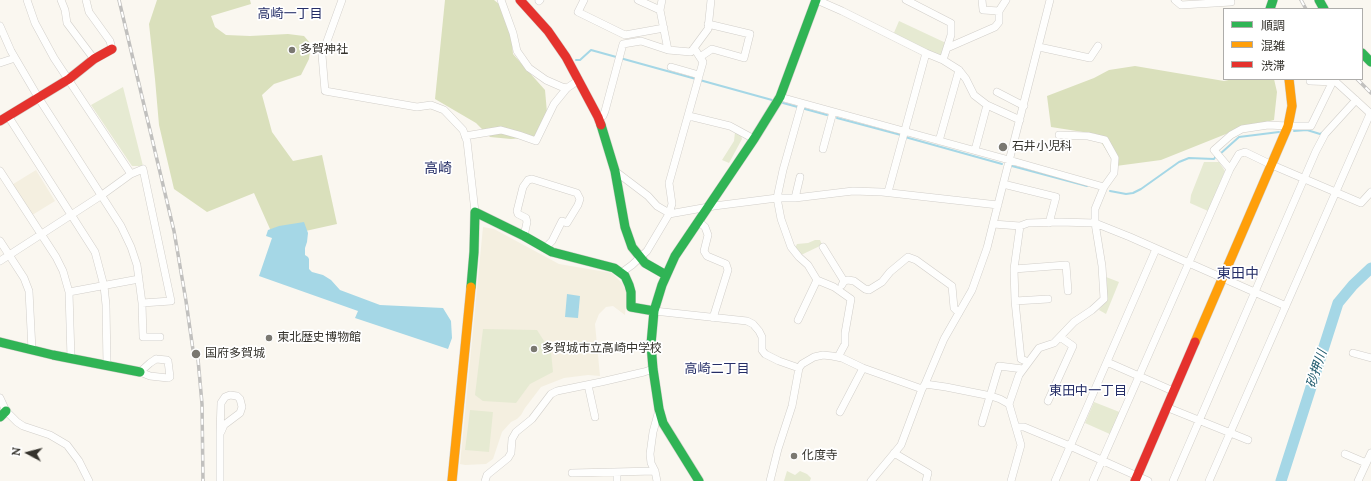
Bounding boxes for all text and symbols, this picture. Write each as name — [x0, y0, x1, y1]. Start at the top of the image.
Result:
district label: 高崎一丁目 — [258, 6, 322, 22]
legend — [1223, 8, 1363, 80]
text: 順調 — [1261, 18, 1285, 33]
text: 混雑 — [1261, 38, 1285, 53]
place label: 多賀神社 — [300, 43, 348, 57]
marker: 多賀神社 — [287, 45, 297, 55]
text: 渋滞 — [1261, 58, 1285, 73]
place label: 石井小児科 — [1012, 140, 1072, 154]
marker: 石井小児科 — [997, 141, 1009, 153]
district label: 高崎 — [424, 161, 452, 177]
district label: 東田中 — [1217, 266, 1259, 282]
place label: 東北歴史博物館 — [277, 331, 361, 345]
marker: 東北歴史博物館 — [264, 333, 274, 343]
place label: 多賀城市立高崎中学校 — [542, 342, 662, 356]
marker: 多賀城市立高崎中学校 — [529, 344, 539, 354]
place label: 国府多賀城 — [205, 347, 265, 361]
marker: 国府多賀城 — [190, 348, 202, 360]
water label: 砂押川 — [1304, 348, 1330, 390]
district label: 高崎二丁目 — [685, 361, 749, 377]
district label: 東田中一丁目 — [1049, 383, 1127, 399]
north arrow — [8, 433, 48, 473]
text: N — [9, 446, 24, 457]
place label: 化度寺 — [802, 449, 838, 463]
marker: 化度寺 — [789, 451, 799, 461]

